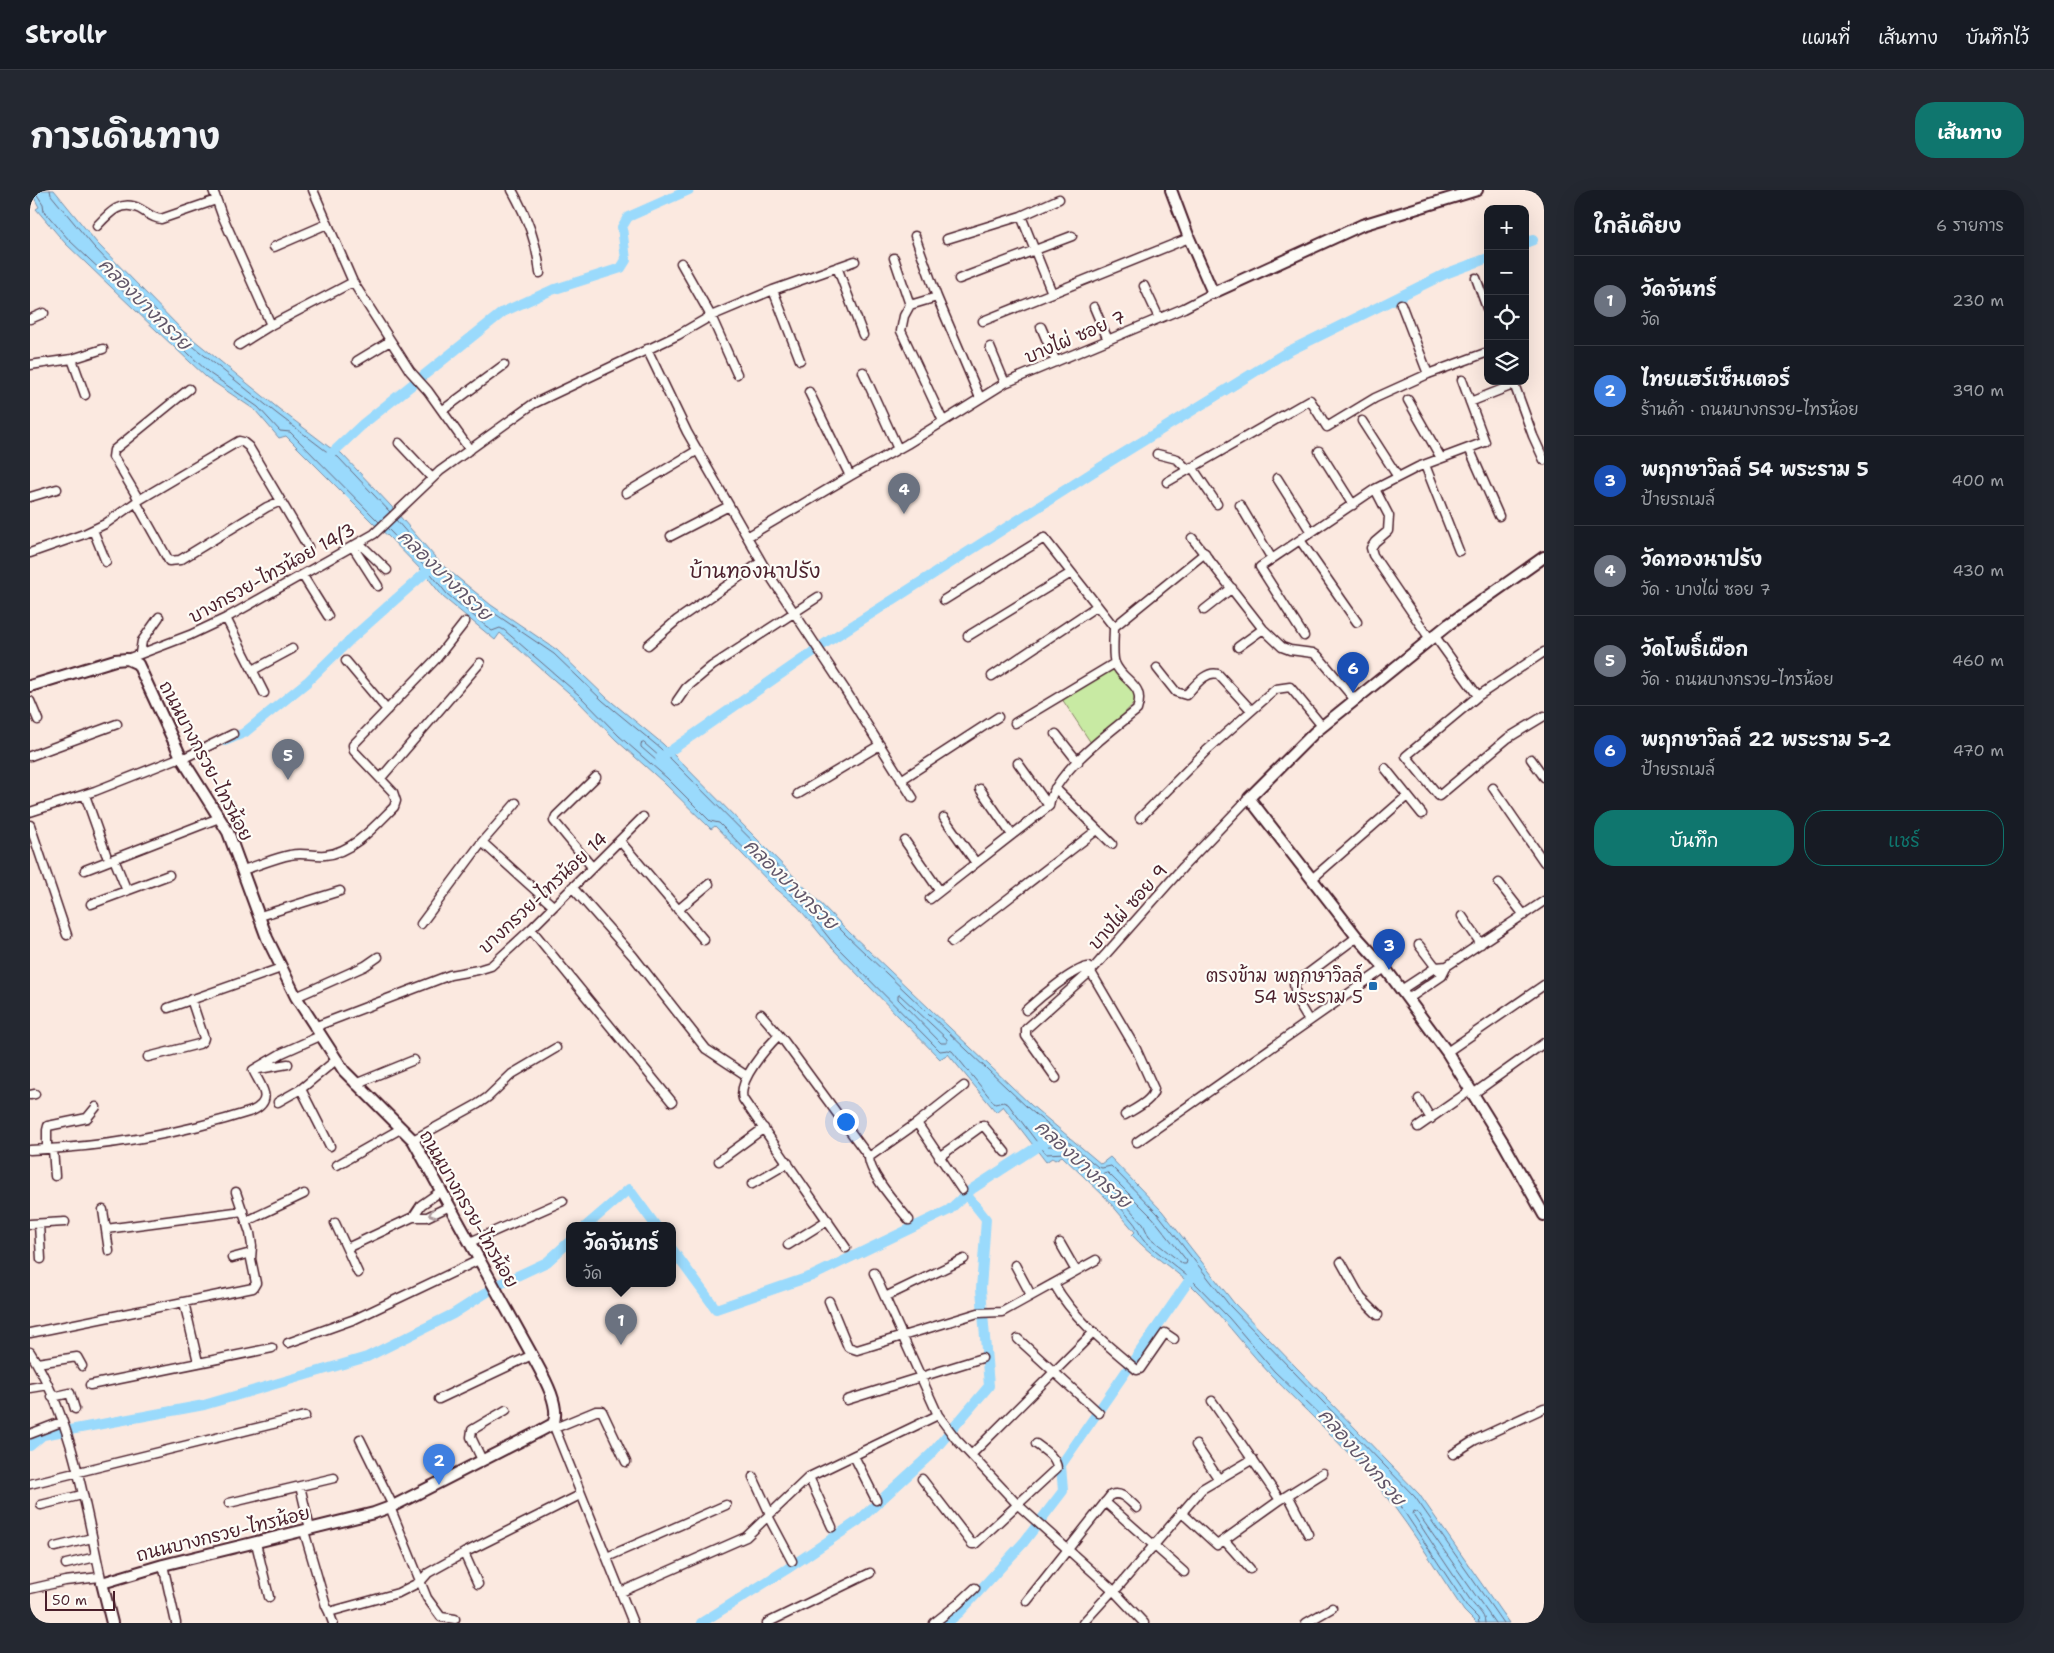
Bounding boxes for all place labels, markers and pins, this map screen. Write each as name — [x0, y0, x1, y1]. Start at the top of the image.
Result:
pin: 4 — [888, 473, 920, 514]
pin: 6 — [1337, 652, 1369, 693]
pin: 5 — [272, 739, 304, 780]
pin: 3 — [1373, 929, 1405, 970]
place label: ตรงข้าม พฤกษาวิลล์ 54 พระราม 5 — [1206, 963, 1363, 1009]
marker: ตรงข้าม พฤกษาวิลล์ 54 พระราม 5 — [1367, 980, 1379, 992]
pin: 1 — [605, 1304, 637, 1345]
pin: 2 — [423, 1444, 455, 1485]

